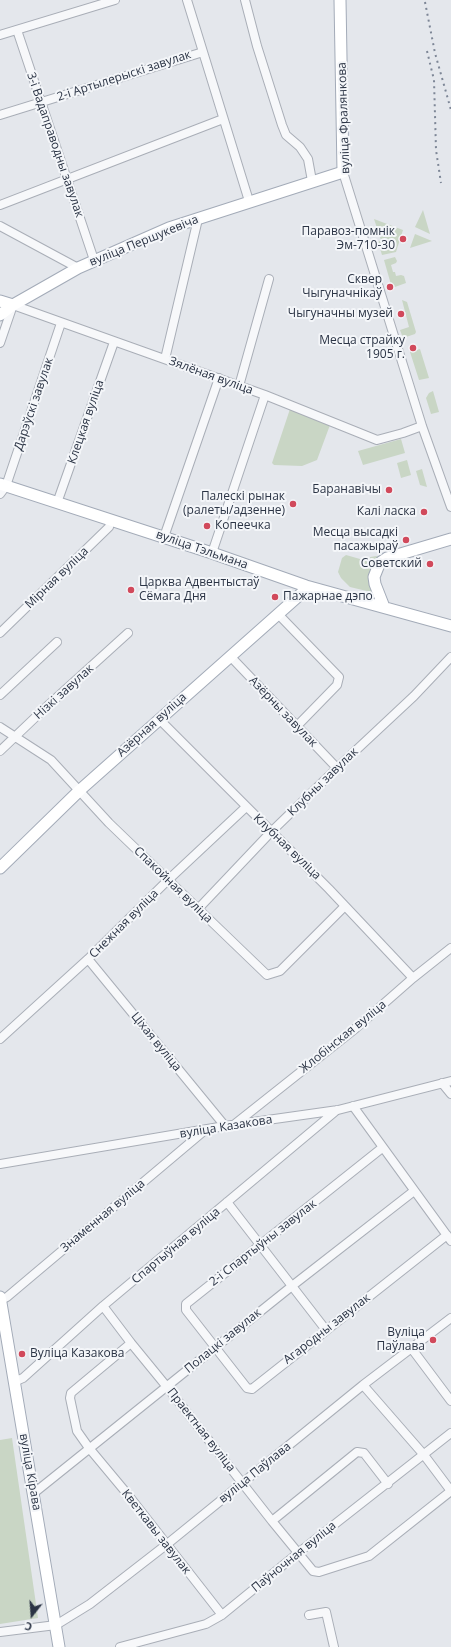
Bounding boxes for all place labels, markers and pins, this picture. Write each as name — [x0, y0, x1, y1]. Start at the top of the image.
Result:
place label: Паравоз-помнік Эм-710-30 — [302, 225, 395, 253]
marker: Паравоз-помнік Эм-710-30 — [398, 234, 408, 244]
place label: Сквер Чыгуначнікаў — [302, 273, 382, 301]
marker: Сквер Чыгуначнікаў — [385, 282, 395, 292]
place label: Чыгуначны музей — [288, 307, 393, 321]
marker: Чыгуначны музей — [396, 309, 406, 319]
place label: Месца страйку 1905 г. — [319, 334, 405, 362]
marker: Месца страйку 1905 г. — [408, 343, 418, 353]
place label: Баранавічы — [312, 483, 381, 497]
marker: Баранавічы — [384, 485, 394, 495]
place label: Палескі рынак (ралеты/адзенне) — [183, 490, 285, 518]
marker: Палескі рынак (ралеты/адзенне) — [288, 499, 298, 509]
place label: Калі ласка — [357, 505, 416, 519]
marker: Калі ласка — [419, 507, 429, 517]
place label: Копеечка — [215, 519, 271, 533]
marker: Копеечка — [202, 521, 212, 531]
place label: Месца высадкі пасажыраў — [313, 526, 398, 554]
marker: Месца высадкі пасажыраў — [401, 535, 411, 545]
place label: Советский — [361, 557, 422, 571]
marker: Советский — [425, 559, 435, 569]
place label: Царква Адвентыстаў Сёмага Дня — [139, 576, 259, 604]
marker: Царква Адвентыстаў Сёмага Дня — [126, 585, 136, 595]
place label: Пажарнае дэпо — [283, 590, 373, 604]
marker: Пажарнае дэпо — [270, 592, 280, 602]
place label: Вуліца Паўлава — [376, 1326, 425, 1354]
marker: Вуліца Паўлава — [428, 1335, 438, 1345]
place label: Вуліца Казакова — [30, 1347, 124, 1361]
marker: Вуліца Казакова — [17, 1349, 27, 1359]

